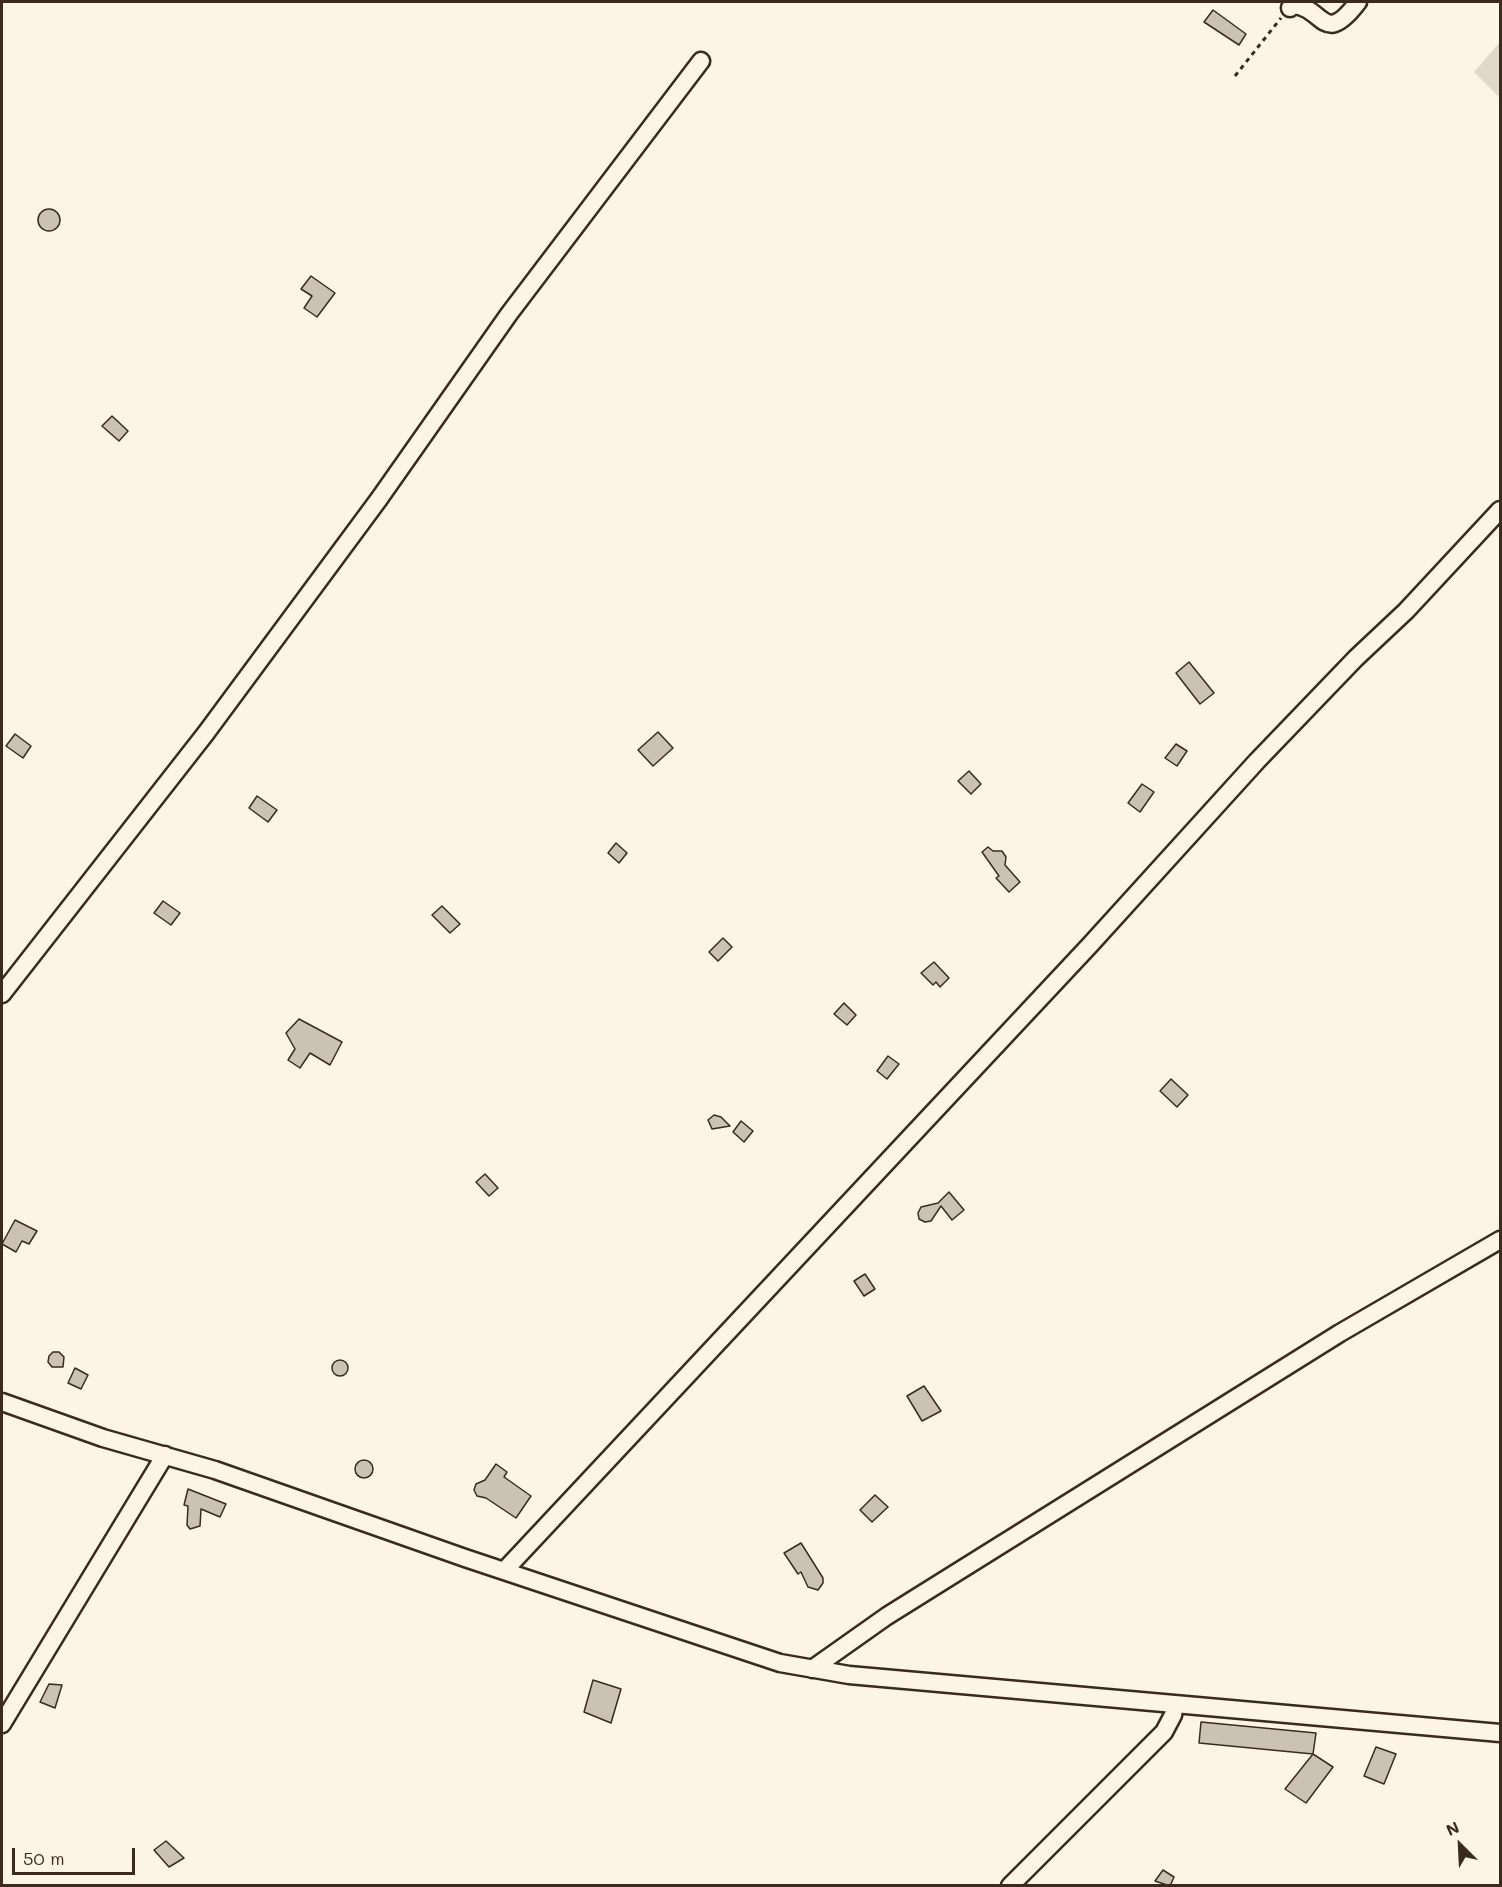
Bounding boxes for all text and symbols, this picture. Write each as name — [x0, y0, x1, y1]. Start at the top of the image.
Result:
north arrow — [1430, 1815, 1490, 1875]
text: N — [1443, 1816, 1462, 1840]
scale bar — [15, 1836, 138, 1874]
text: 50 m — [23, 1846, 65, 1870]

